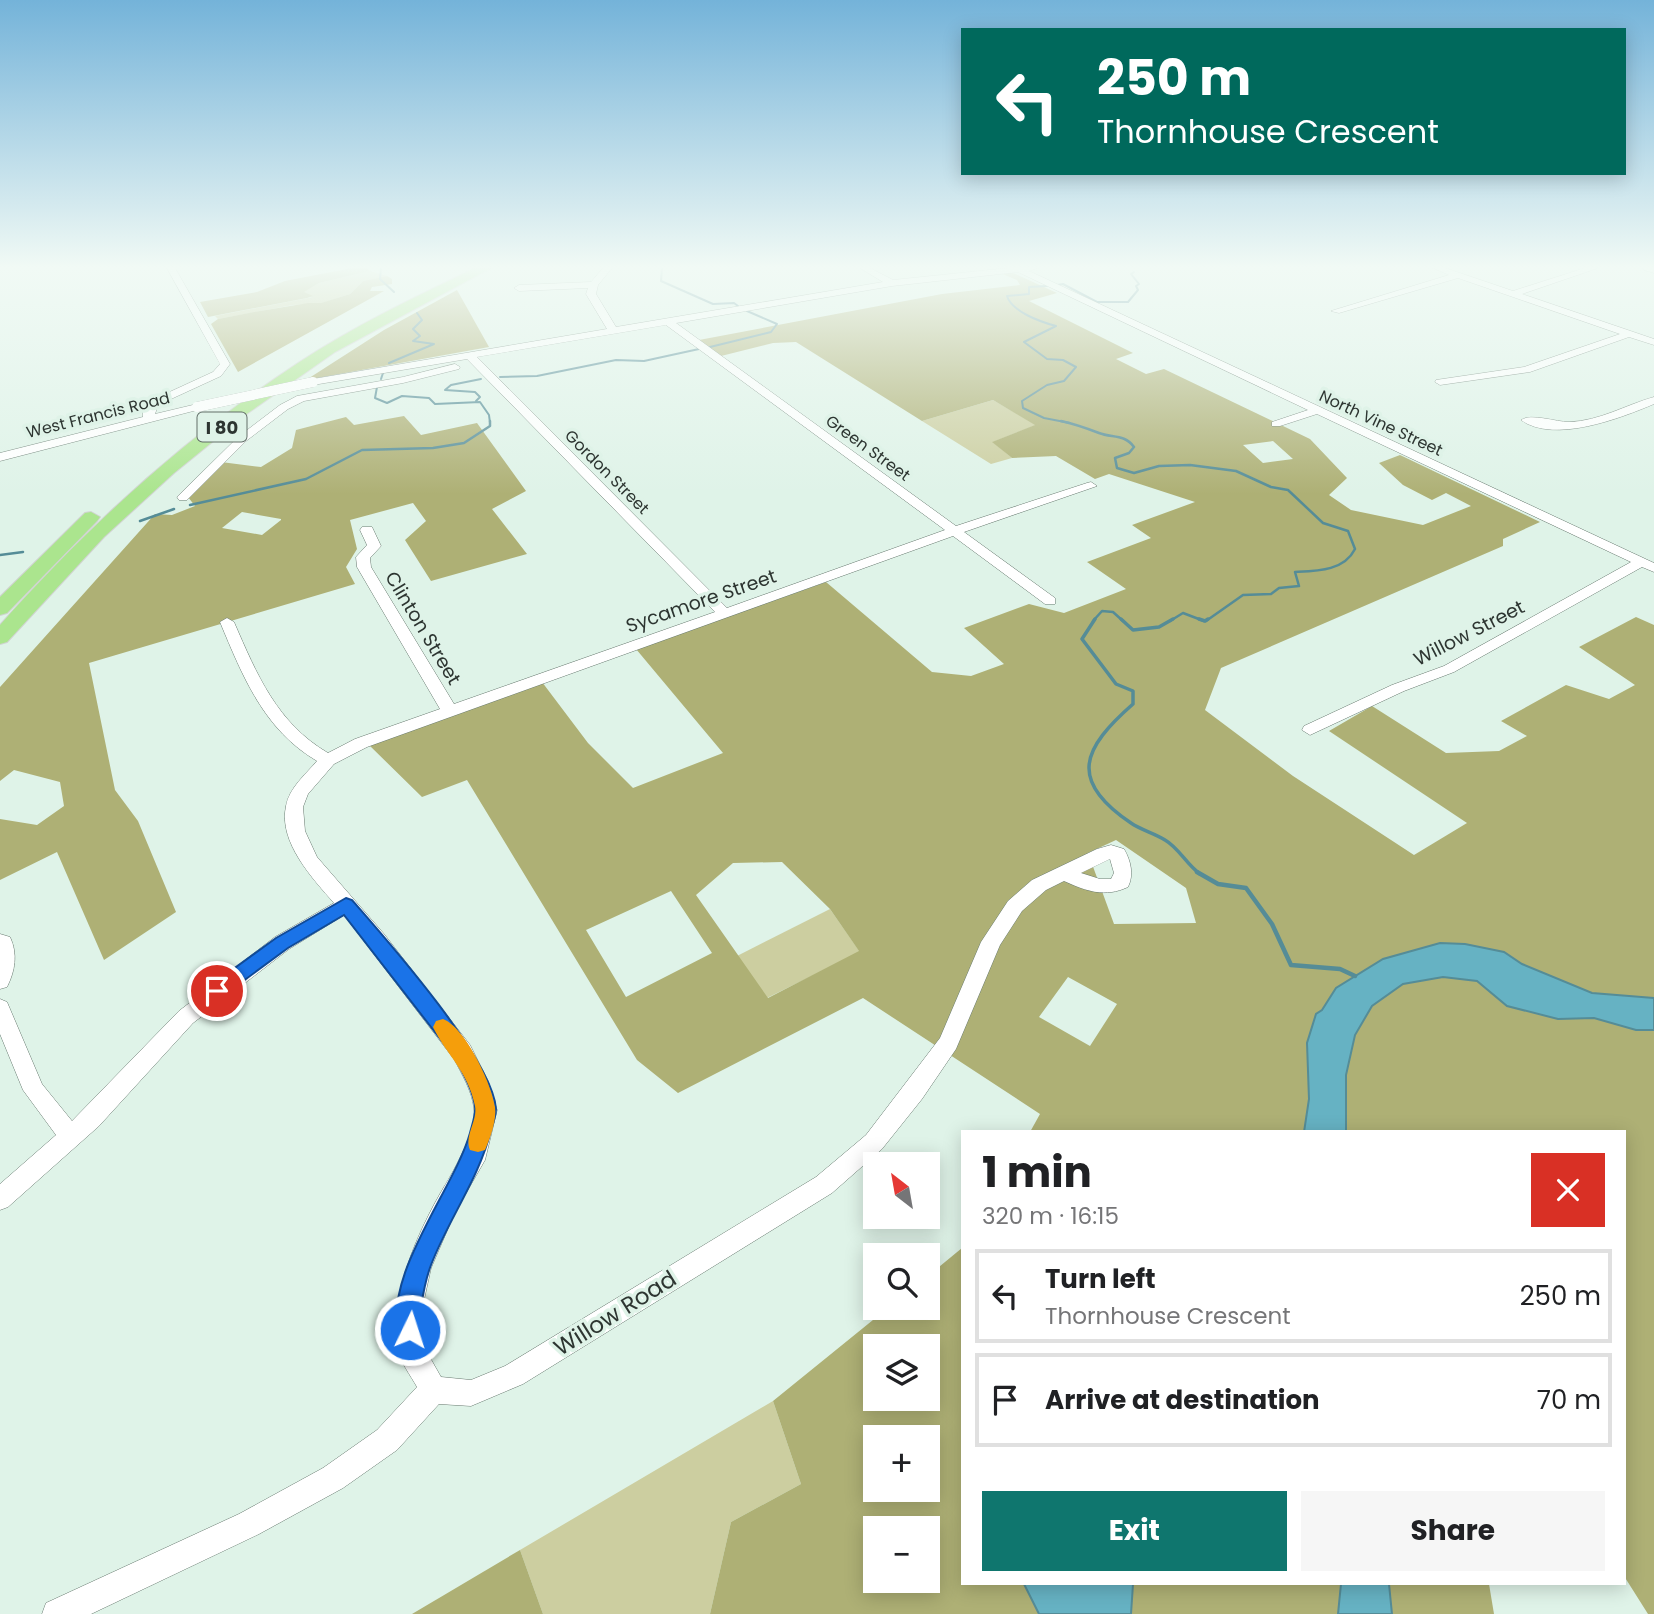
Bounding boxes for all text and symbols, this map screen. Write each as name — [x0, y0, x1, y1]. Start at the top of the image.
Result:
text: 250 m — [1097, 44, 1251, 112]
icon: left — [982, 56, 1073, 147]
text: Thornhouse Crescent — [1097, 109, 1439, 154]
street label: North Vine Street — [1315, 384, 1447, 462]
street label: West Francis Road — [24, 386, 172, 444]
street label: Green Street — [821, 409, 915, 487]
road number: I 80 — [198, 412, 246, 442]
street label: Gordon Street — [560, 425, 655, 520]
street label: Sycamore Street — [622, 563, 780, 639]
street label: Clinton Street — [378, 566, 468, 690]
street label: Willow Street — [1409, 593, 1529, 672]
pin — [187, 961, 247, 1021]
icon: arrive — [198, 972, 236, 1010]
text: 1 min — [982, 1143, 1092, 1202]
north arrow — [863, 1152, 940, 1228]
map controls — [863, 1152, 940, 1593]
button: close — [1531, 1153, 1605, 1227]
text: 320 m · 16:15 — [982, 1200, 1119, 1232]
button: search — [863, 1243, 940, 1320]
text: Turn left — [1045, 1261, 1156, 1297]
street label: Willow Road — [548, 1263, 682, 1363]
icon: left — [986, 1277, 1024, 1315]
text: 250 m — [1520, 1278, 1601, 1314]
position arrow — [373, 1293, 447, 1367]
text: Thornhouse Crescent — [1045, 1300, 1291, 1332]
button: layers — [863, 1334, 940, 1411]
icon: arrive — [986, 1381, 1024, 1419]
text: Arrive at destination — [1045, 1382, 1320, 1418]
text: 70 m — [1537, 1382, 1601, 1418]
button: + — [863, 1425, 940, 1502]
button: Exit — [982, 1491, 1287, 1571]
button: Share — [1301, 1491, 1605, 1571]
button: − — [863, 1516, 940, 1593]

